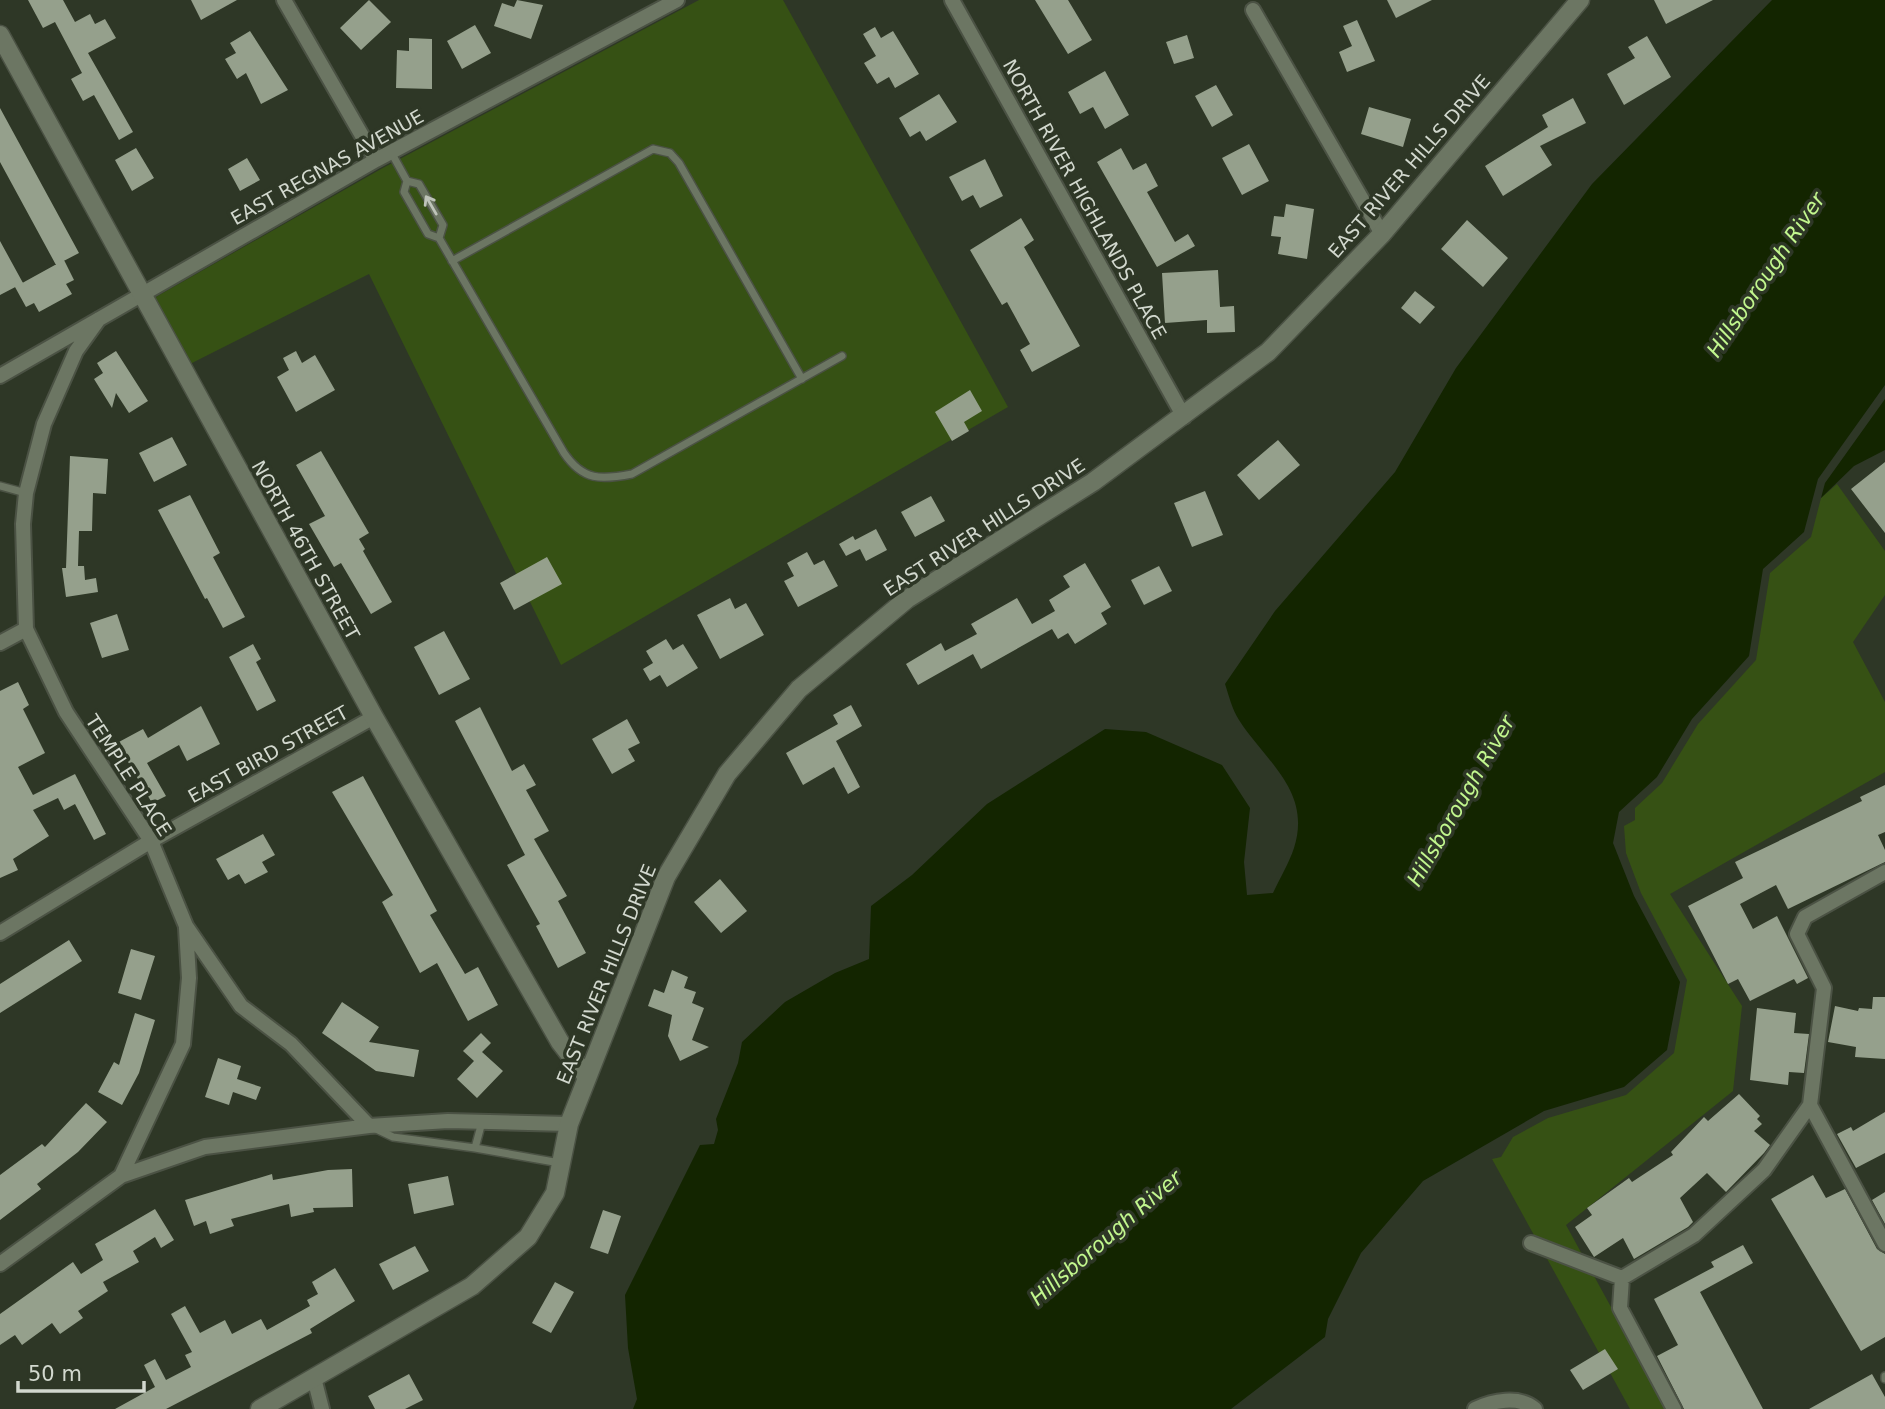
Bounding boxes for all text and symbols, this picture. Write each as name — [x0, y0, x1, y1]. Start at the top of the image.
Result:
street label: NORTH RIVER HIGHLANDS PLACE — [999, 55, 1171, 343]
street label: EAST RIVER HILLS DRIVE — [1323, 70, 1495, 262]
street label: EAST REGNAS AVENUE — [227, 105, 427, 229]
water label: Hillsborough River — [1702, 187, 1831, 362]
one-way arrow — [424, 195, 438, 215]
street label: EAST RIVER HILLS DRIVE — [879, 454, 1089, 600]
street label: NORTH 46TH STREET — [248, 457, 365, 644]
street label: EAST BIRD STREET — [184, 701, 352, 807]
street label: TEMPLE PLACE — [81, 709, 176, 840]
water label: Hillsborough River — [1402, 710, 1520, 891]
street label: EAST RIVER HILLS DRIVE — [552, 861, 660, 1087]
water label: Hillsborough River — [1025, 1165, 1188, 1310]
scale bar — [18, 1350, 144, 1394]
text: 50 m — [28, 1362, 82, 1386]

